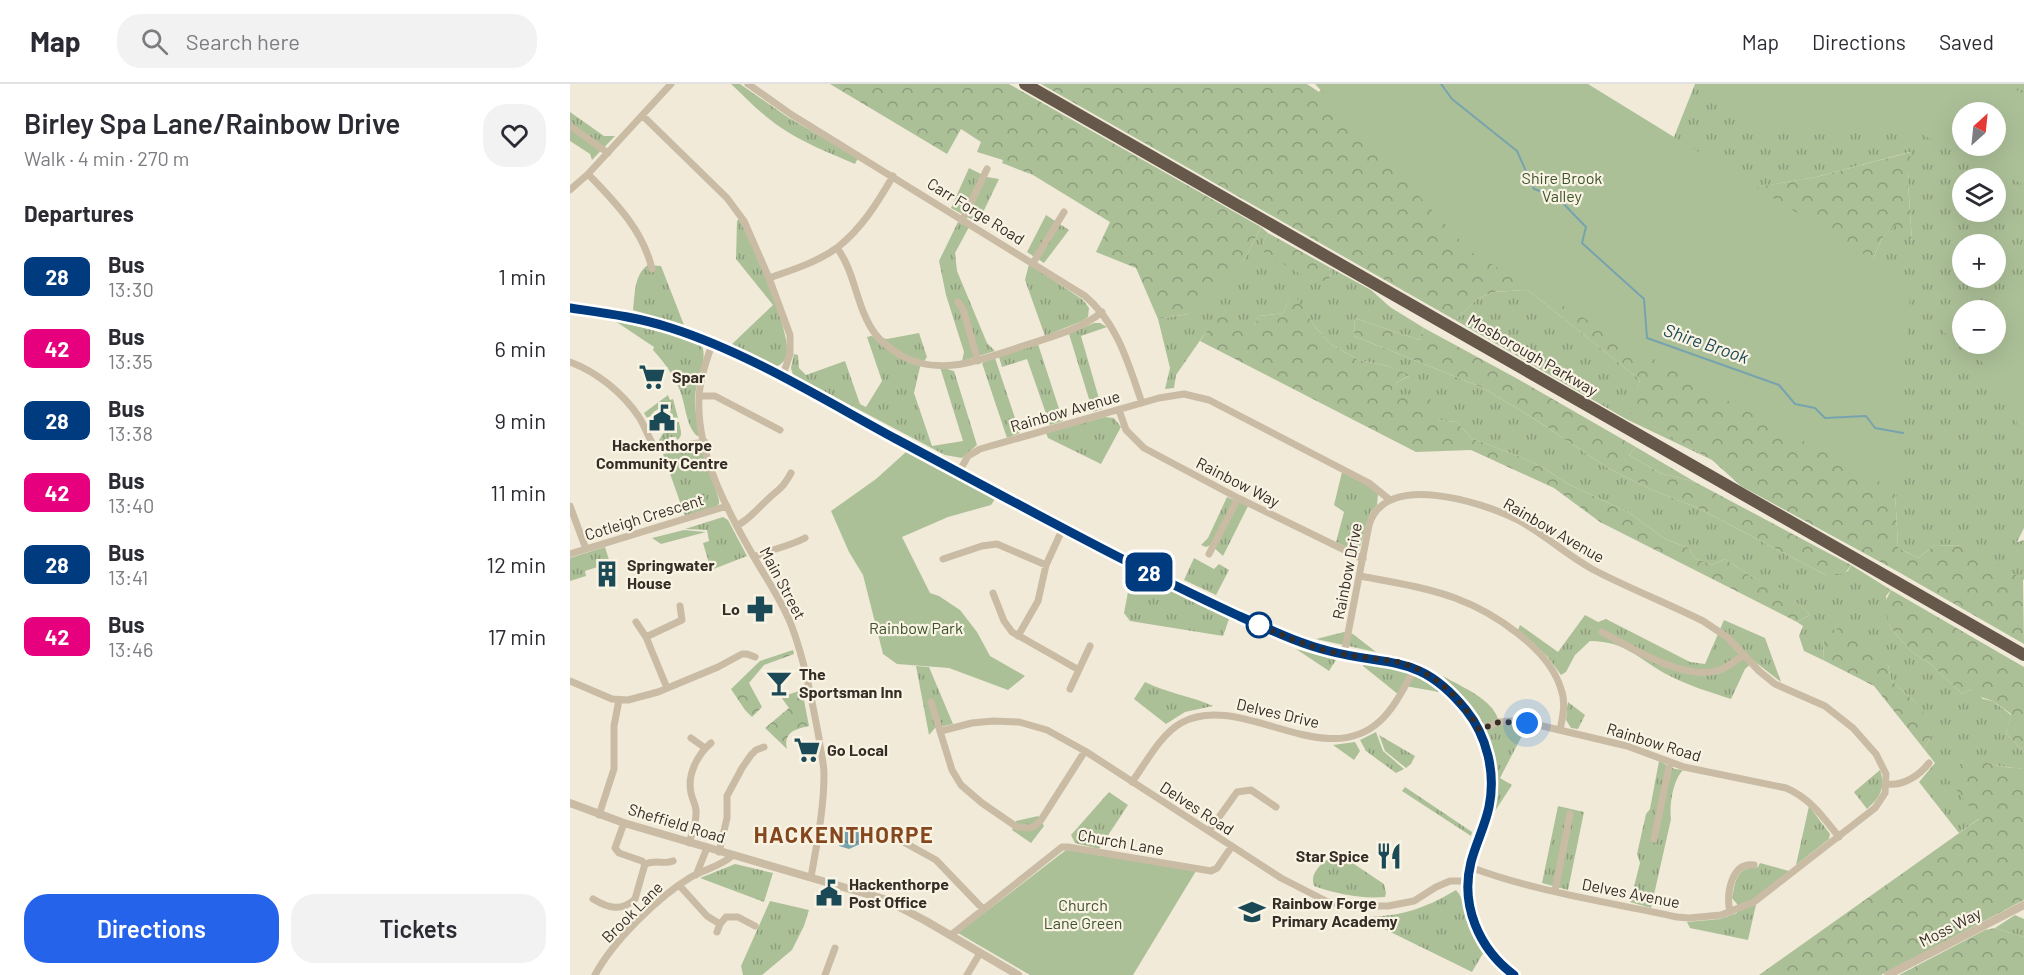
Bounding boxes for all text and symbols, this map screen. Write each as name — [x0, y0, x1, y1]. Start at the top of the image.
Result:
search box — [117, 14, 537, 68]
text: Map — [30, 24, 81, 58]
icon: search — [138, 25, 171, 58]
text: Search here — [186, 28, 300, 54]
text: Map — [1742, 29, 1779, 54]
text: Directions — [1812, 29, 1906, 54]
text: Saved — [1939, 29, 1994, 54]
north arrow — [1952, 102, 2006, 156]
map controls — [1952, 102, 2006, 354]
button: heart — [483, 104, 546, 167]
text: Birley Spa Lane/Rainbow Drive — [24, 106, 400, 140]
text: Walk · 4 min · 270 m — [24, 146, 189, 170]
park label: Shire Brook Valley — [1522, 168, 1602, 205]
button: layers — [1952, 168, 2006, 222]
street label: Carr Forge Road — [924, 173, 1028, 248]
text: Departures — [24, 200, 134, 226]
button: + — [1952, 234, 2006, 288]
text: Bus — [108, 251, 145, 277]
text: 1 min — [498, 263, 546, 289]
text: 28 — [45, 264, 69, 289]
text: 13:30 — [108, 277, 154, 301]
button: − — [1952, 300, 2006, 354]
street label: Mosborough Parkway — [1465, 310, 1602, 400]
water label: Shire Brook — [1661, 318, 1752, 368]
text: Bus — [108, 323, 145, 349]
text: 6 min — [495, 335, 546, 361]
text: 42 — [45, 336, 69, 361]
text: 13:35 — [108, 349, 153, 373]
supermarket icon: Spar — [637, 362, 667, 392]
place label: Spar — [672, 367, 705, 386]
street label: Rainbow Avenue — [1008, 386, 1122, 435]
text: Bus — [108, 395, 145, 421]
public building icon: Hackenthorpe Community Centre — [647, 403, 677, 433]
text: 9 min — [494, 407, 546, 433]
text: 28 — [45, 408, 69, 433]
text: 13:38 — [108, 421, 153, 445]
place label: Hackenthorpe Community Centre — [596, 435, 728, 472]
street label: Rainbow Way — [1193, 452, 1284, 511]
text: Bus — [108, 467, 145, 493]
text: 11 min — [490, 479, 546, 505]
text: 42 — [45, 480, 69, 505]
street label: Cotleigh Crescent — [582, 489, 706, 544]
text: 13:40 — [108, 493, 154, 517]
street label: Rainbow Avenue — [1500, 493, 1608, 566]
street label: Rainbow Drive — [1328, 521, 1365, 621]
text: Bus — [108, 539, 145, 565]
street label: Main Street — [756, 543, 810, 622]
text: 12 min — [486, 551, 546, 577]
text: 28 — [45, 552, 69, 577]
line badge: 28 — [1122, 552, 1176, 592]
place label: Springwater House — [627, 555, 715, 592]
building icon: Springwater House — [592, 559, 622, 589]
text: 28 — [1137, 560, 1161, 585]
text: 13:41 — [108, 565, 148, 589]
pharmacy icon: Lo — [745, 594, 775, 624]
place label: Lo — [722, 599, 740, 618]
text: Bus — [108, 611, 145, 637]
unlabelled marker — [1246, 612, 1272, 638]
park label: Rainbow Park — [869, 618, 963, 637]
text: 17 min — [488, 623, 546, 649]
text: 42 — [45, 624, 69, 649]
text: 13:46 — [108, 637, 153, 661]
place label: The Sportsman Inn — [799, 664, 902, 701]
bar icon: The Sportsman Inn — [764, 668, 794, 698]
street label: Delves Drive — [1235, 694, 1321, 731]
your location — [1512, 708, 1542, 738]
street label: Rainbow Road — [1605, 718, 1704, 765]
supermarket icon: Go Local — [792, 735, 822, 765]
place label: Go Local — [827, 740, 888, 759]
street label: Delves Road — [1157, 777, 1238, 838]
street label: Sheffield Road — [626, 799, 728, 846]
district label: HACKENTHORPE — [754, 821, 934, 847]
street label: Church Lane — [1077, 825, 1166, 858]
restaurant icon: Star Spice — [1374, 841, 1404, 871]
place label: Star Spice — [1296, 846, 1369, 865]
place label: Hackenthorpe Post Office — [849, 874, 949, 911]
street label: Delves Avenue — [1580, 874, 1682, 911]
street label: Brook Lane — [597, 877, 666, 946]
public building icon: Hackenthorpe Post Office — [814, 878, 844, 908]
place label: Rainbow Forge Primary Academy — [1272, 893, 1398, 930]
button: Directions — [24, 894, 279, 963]
button: Tickets — [291, 894, 546, 963]
park label: Church Lane Green — [1044, 895, 1122, 932]
school or university icon: Rainbow Forge Primary Academy — [1237, 897, 1267, 927]
street label: Moss Way — [1916, 903, 1985, 950]

